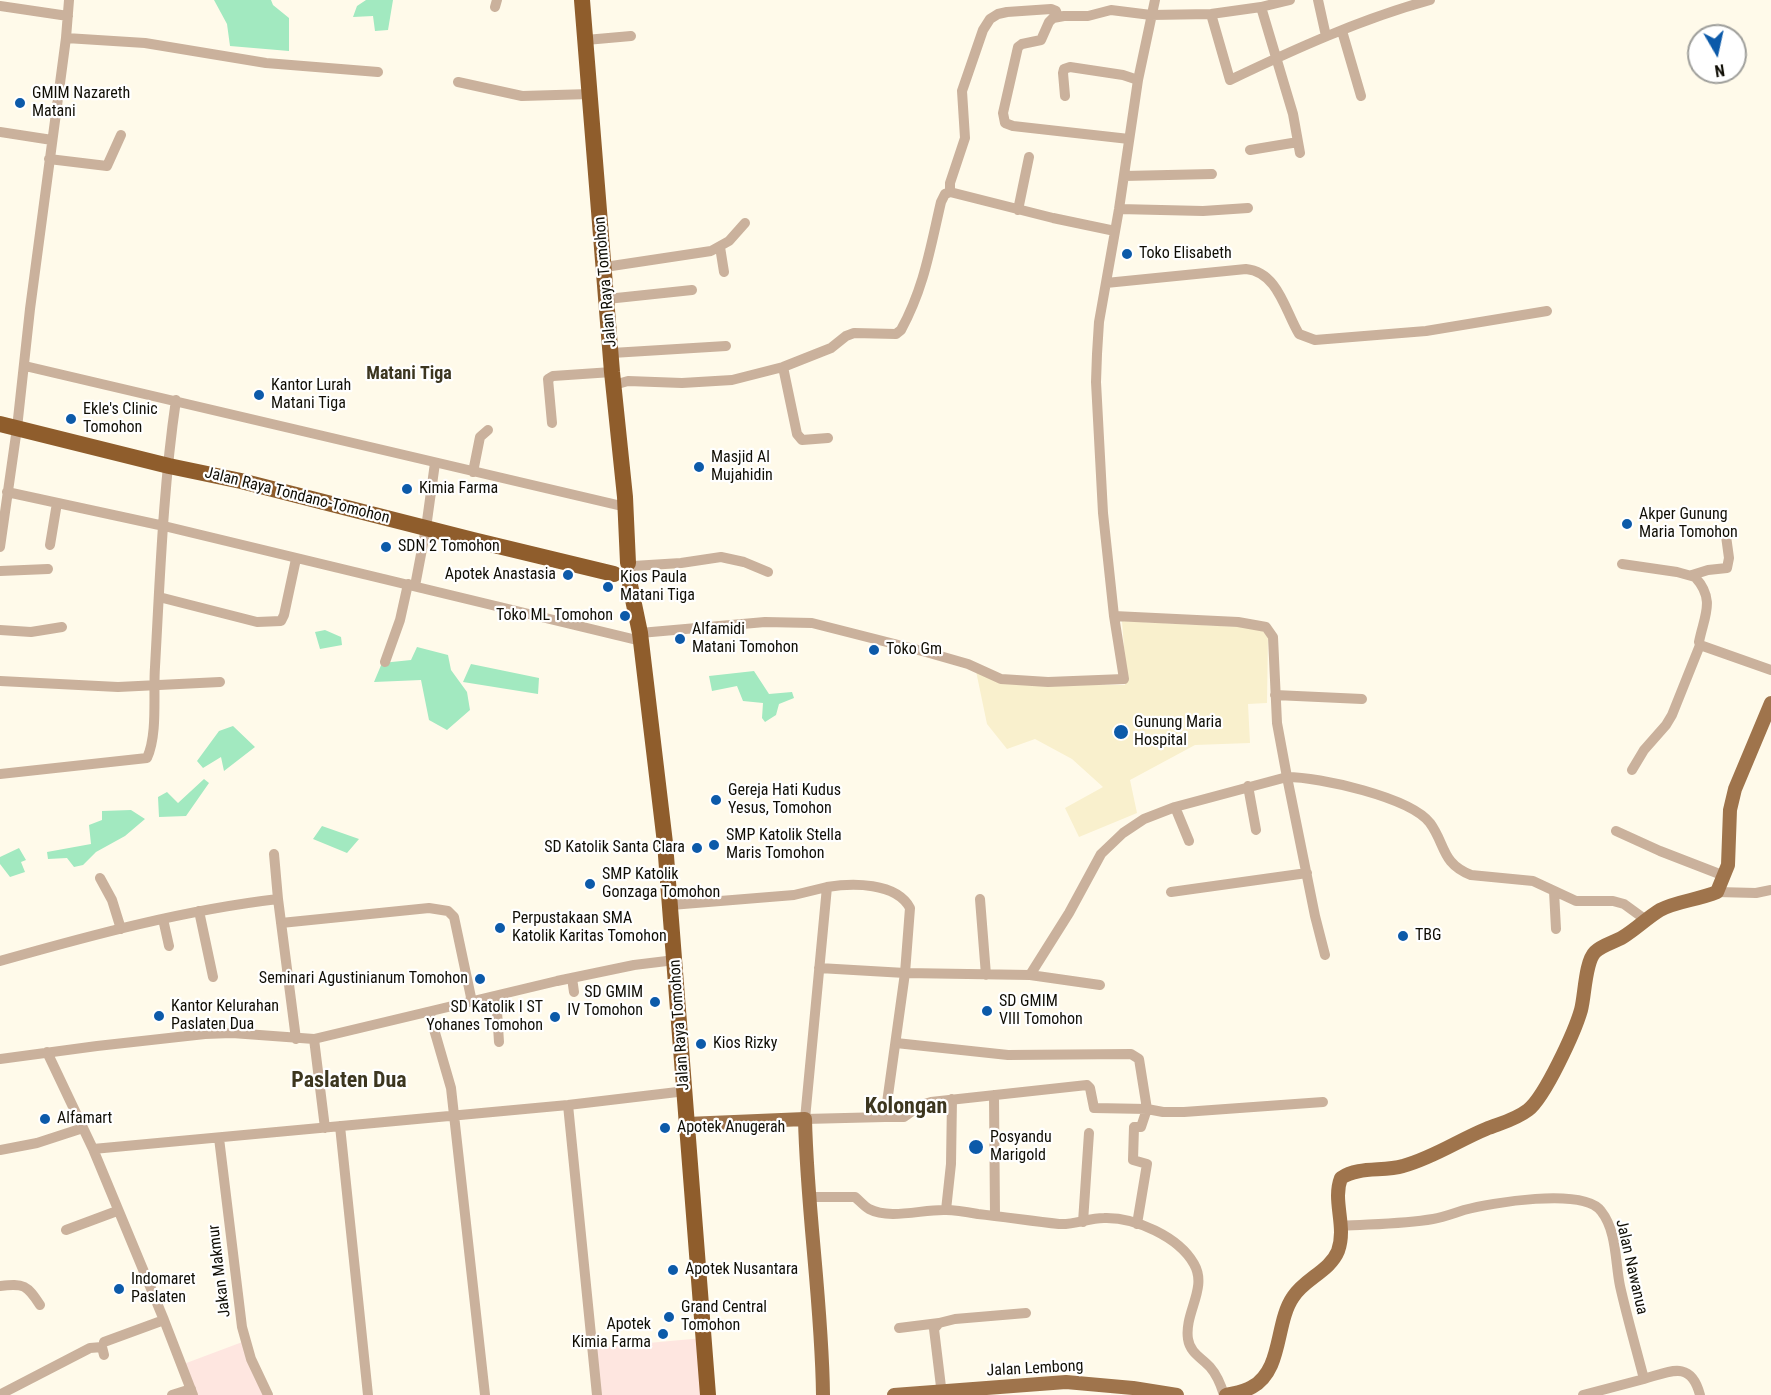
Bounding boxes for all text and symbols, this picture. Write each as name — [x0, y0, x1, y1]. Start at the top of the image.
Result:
north arrow — [1687, 24, 1747, 84]
text: N — [1713, 60, 1726, 80]
place label: GMIM Nazareth Matani — [32, 84, 130, 122]
marker: GMIM Nazareth Matani — [13, 96, 27, 110]
street label: Jalan Raya Tomohon — [591, 216, 621, 348]
place label: Toko Elisabeth — [1139, 244, 1232, 264]
marker: Toko Elisabeth — [1120, 247, 1134, 261]
district label: Matani Tiga — [366, 363, 452, 385]
place label: Kantor Lurah Matani Tiga — [271, 376, 351, 414]
marker: Kantor Lurah Matani Tiga — [252, 388, 266, 402]
place label: Ekle's Clinic Tomohon — [83, 400, 158, 438]
marker: Ekle's Clinic Tomohon — [64, 412, 78, 426]
place label: Masjid Al Mujahidin — [711, 448, 773, 486]
marker: Masjid Al Mujahidin — [692, 460, 706, 474]
street label: Jalan Raya Tondano-Tomohon — [203, 464, 391, 528]
place label: Kimia Farma — [419, 479, 498, 499]
marker: Kimia Farma — [400, 482, 414, 496]
place label: Akper Gunung Maria Tomohon — [1639, 505, 1738, 543]
marker: Akper Gunung Maria Tomohon — [1620, 517, 1634, 531]
place label: SDN 2 Tomohon — [398, 537, 500, 557]
marker: SDN 2 Tomohon — [379, 540, 393, 554]
place label: Apotek Anastasia — [445, 565, 556, 585]
marker: Apotek Anastasia — [561, 568, 575, 582]
place label: Kios Paula Matani Tiga — [620, 568, 695, 606]
marker: Kios Paula Matani Tiga — [601, 580, 615, 594]
place label: Toko ML Tomohon — [496, 606, 613, 626]
marker: Toko ML Tomohon — [618, 609, 632, 623]
place label: Alfamidi Matani Tomohon — [692, 620, 798, 658]
marker: Alfamidi Matani Tomohon — [673, 632, 687, 646]
place label: Toko Gm — [886, 640, 942, 660]
marker: Toko Gm — [867, 643, 881, 657]
place label: Gunung Maria Hospital — [1134, 713, 1222, 751]
marker: Gunung Maria Hospital — [1112, 723, 1130, 741]
place label: Gereja Hati Kudus Yesus, Tomohon — [728, 781, 841, 819]
marker: Gereja Hati Kudus Yesus, Tomohon — [709, 793, 723, 807]
place label: SMP Katolik Stella Maris Tomohon — [726, 826, 842, 864]
place label: SD Katolik Santa Clara — [544, 838, 685, 858]
marker: SMP Katolik Stella Maris Tomohon — [707, 838, 721, 852]
marker: SD Katolik Santa Clara — [690, 841, 704, 855]
place label: SMP Katolik Gonzaga Tomohon — [602, 865, 720, 903]
marker: SMP Katolik Gonzaga Tomohon — [583, 877, 597, 891]
place label: Perpustakaan SMA Katolik Karitas Tomohon — [512, 909, 667, 947]
marker: Perpustakaan SMA Katolik Karitas Tomohon — [493, 921, 507, 935]
place label: TBG — [1415, 926, 1442, 946]
marker: TBG — [1396, 929, 1410, 943]
street label: Jalan Raya Tomohon — [666, 959, 694, 1091]
place label: Seminari Agustinianum Tomohon — [259, 969, 468, 989]
marker: Seminari Agustinianum Tomohon — [473, 972, 487, 986]
place label: SD GMIM IV Tomohon — [567, 983, 643, 1021]
place label: SD GMIM VIII Tomohon — [999, 992, 1083, 1030]
marker: SD GMIM IV Tomohon — [648, 995, 662, 1009]
place label: Kantor Kelurahan Paslaten Dua — [171, 997, 279, 1035]
place label: SD Katolik I ST Yohanes Tomohon — [426, 998, 543, 1036]
marker: SD GMIM VIII Tomohon — [980, 1004, 994, 1018]
marker: Kantor Kelurahan Paslaten Dua — [152, 1009, 166, 1023]
marker: SD Katolik I ST Yohanes Tomohon — [548, 1010, 562, 1024]
place label: Kios Rizky — [713, 1034, 777, 1054]
marker: Kios Rizky — [694, 1037, 708, 1051]
district label: Paslaten Dua — [291, 1068, 407, 1094]
district label: Kolongan — [865, 1094, 947, 1120]
place label: Alfamart — [57, 1109, 112, 1129]
marker: Alfamart — [38, 1112, 52, 1126]
place label: Apotek Anugerah — [677, 1118, 785, 1138]
marker: Apotek Anugerah — [658, 1121, 672, 1135]
place label: Posyandu Marigold — [990, 1128, 1052, 1166]
marker: Posyandu Marigold — [967, 1138, 985, 1156]
street label: Jalan Nawanua — [1611, 1218, 1651, 1316]
street label: Jakan Makmur — [205, 1224, 235, 1318]
place label: Apotek Nusantara — [685, 1260, 798, 1280]
marker: Apotek Nusantara — [666, 1263, 680, 1277]
place label: Indomaret Paslaten — [131, 1270, 195, 1308]
marker: Indomaret Paslaten — [112, 1282, 126, 1296]
place label: Grand Central Tomohon — [681, 1298, 767, 1336]
marker: Grand Central Tomohon — [662, 1310, 676, 1324]
place label: Apotek Kimia Farma — [572, 1315, 651, 1353]
marker: Apotek Kimia Farma — [656, 1327, 670, 1341]
street label: Jalan Lembong — [986, 1357, 1084, 1381]

